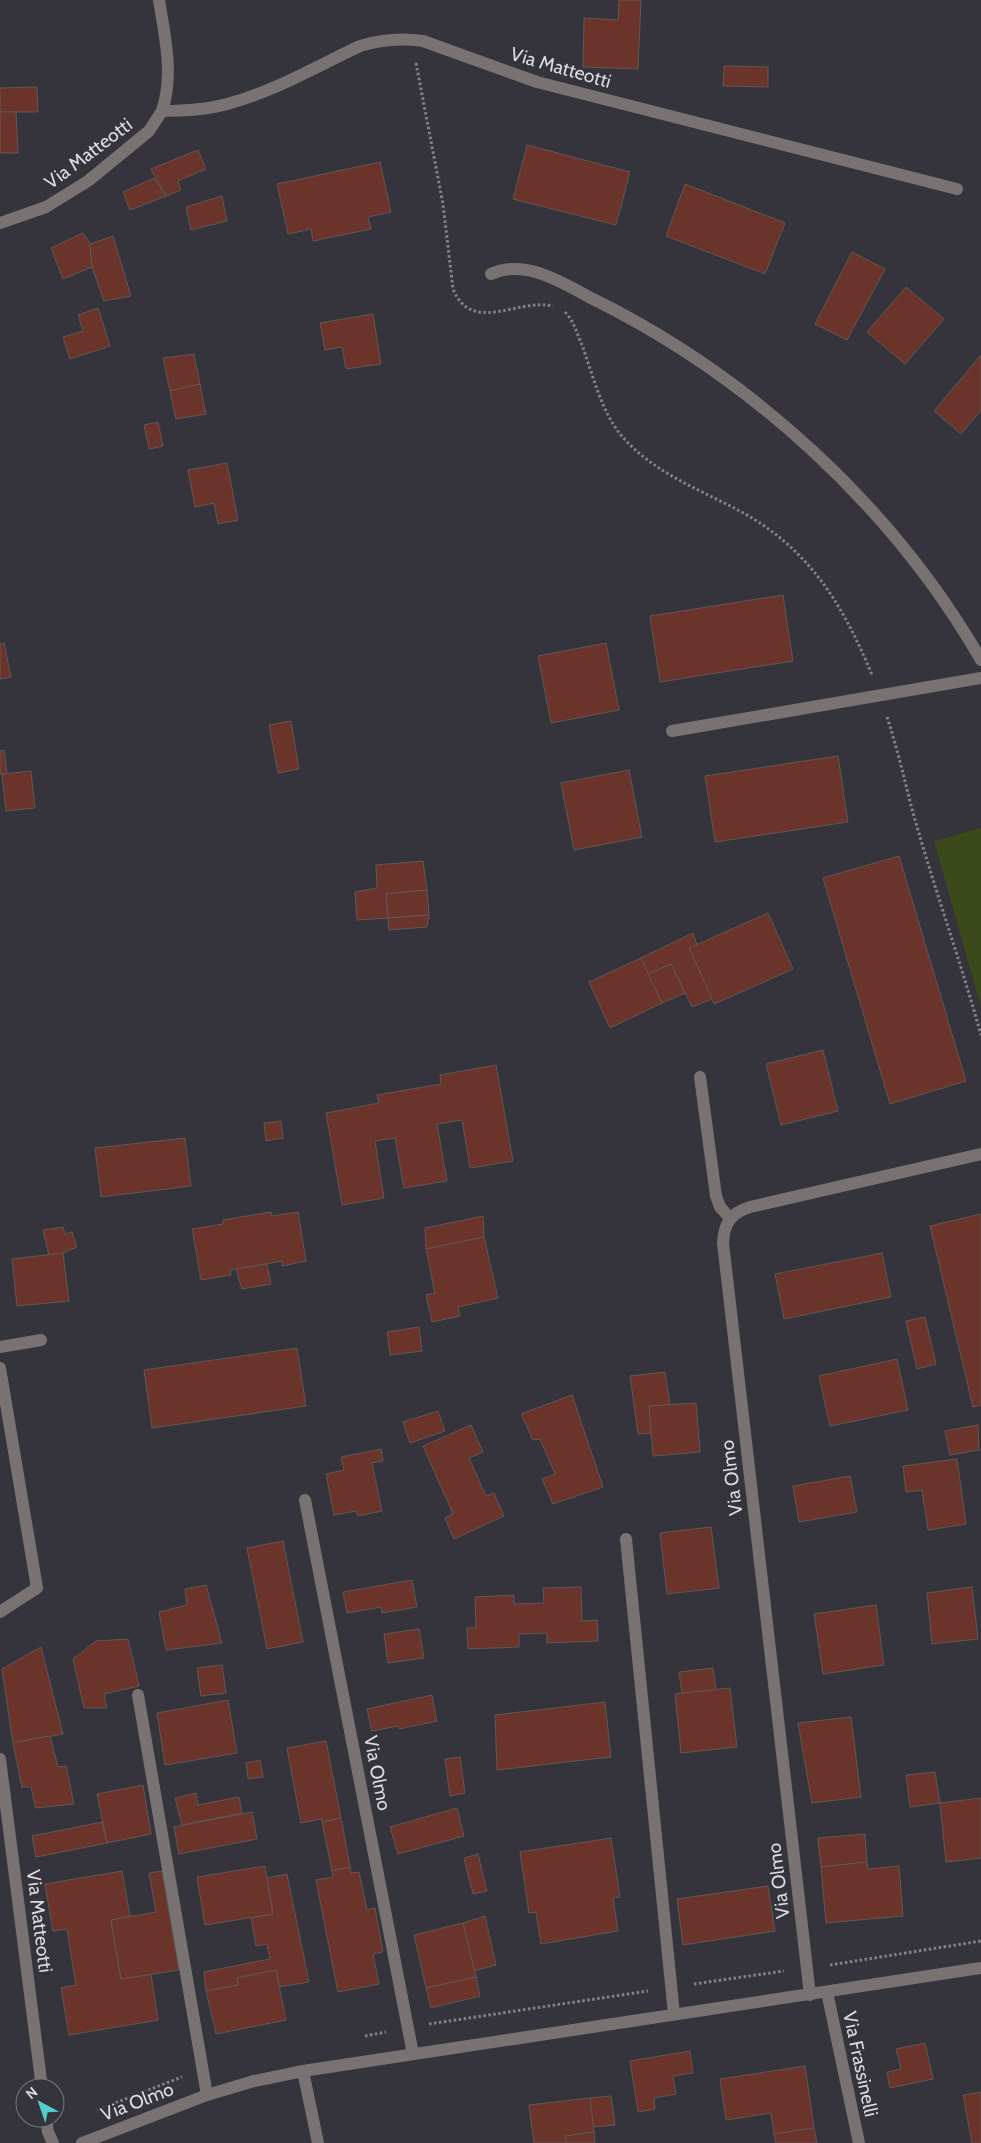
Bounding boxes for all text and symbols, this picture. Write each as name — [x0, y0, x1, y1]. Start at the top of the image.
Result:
street label: Via Matteotti — [508, 42, 614, 93]
street label: Via Matteotti — [40, 113, 137, 194]
street label: Via Olmo — [715, 1439, 748, 1517]
street label: Via Olmo — [359, 1734, 396, 1813]
street label: Via Olmo — [762, 1842, 795, 1920]
street label: Via Matteotti — [22, 1868, 57, 1974]
street label: Via Frassinelli — [838, 2009, 883, 2119]
street label: Via Olmo — [98, 2077, 177, 2126]
north arrow — [15, 2078, 65, 2128]
text: N — [22, 2083, 41, 2103]

